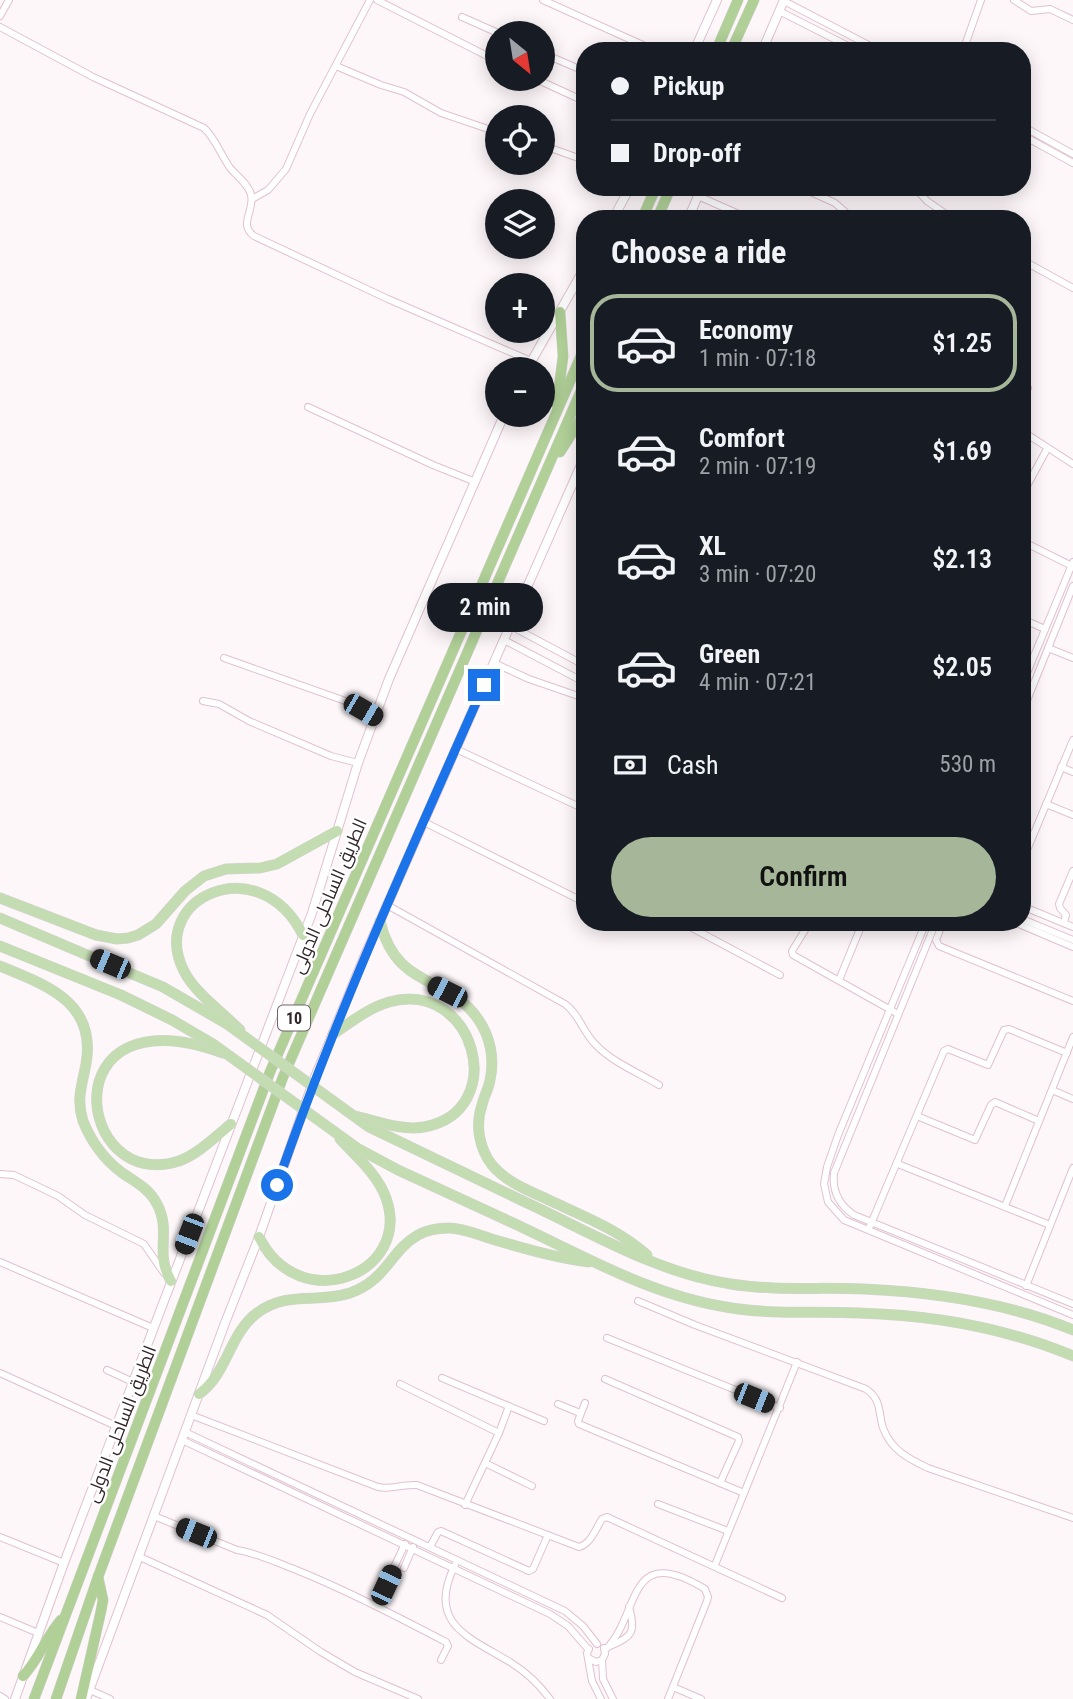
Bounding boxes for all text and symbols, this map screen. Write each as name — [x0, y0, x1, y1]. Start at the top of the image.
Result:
north arrow — [485, 21, 555, 91]
map controls — [485, 21, 555, 427]
text: Pickup — [653, 71, 724, 101]
button: locate — [485, 105, 555, 175]
text: Drop-off — [653, 138, 741, 168]
button: layers — [485, 189, 555, 259]
text: Choose a ride — [611, 233, 786, 271]
button: + — [485, 273, 555, 343]
icon: car — [615, 312, 678, 375]
text: Economy — [699, 315, 793, 345]
text: $1.25 — [932, 328, 992, 358]
text: 1 min · 07:18 — [699, 345, 816, 372]
button: − — [485, 357, 555, 427]
icon: car — [615, 420, 678, 483]
text: Comfort — [699, 423, 785, 453]
text: $1.69 — [932, 436, 992, 466]
text: 2 min · 07:19 — [699, 453, 816, 480]
icon: car — [615, 528, 678, 591]
text: XL — [699, 531, 726, 561]
text: $2.13 — [932, 544, 992, 574]
text: 3 min · 07:20 — [699, 561, 816, 588]
callout: 2 min — [426, 584, 542, 632]
text: 2 min — [460, 594, 510, 621]
icon: car — [615, 636, 678, 699]
text: Green — [699, 639, 760, 669]
text: $2.05 — [932, 652, 992, 682]
route end — [468, 669, 500, 701]
text: 4 min · 07:21 — [699, 669, 816, 696]
car — [340, 690, 387, 730]
icon: cash — [611, 746, 649, 784]
text: Cash — [667, 750, 719, 780]
text: 530 m — [939, 751, 996, 778]
street label: الطريق الساحلى الدولى — [286, 815, 373, 977]
button: Confirm — [611, 837, 996, 917]
car — [87, 946, 134, 982]
car — [424, 973, 471, 1011]
road number: 10 — [278, 1006, 310, 1030]
route start — [261, 1169, 293, 1201]
car — [172, 1211, 207, 1257]
street label: الطريق الساحلى الدولى — [81, 1342, 162, 1506]
car — [731, 1380, 778, 1416]
car — [173, 1515, 220, 1551]
car — [368, 1562, 405, 1608]

